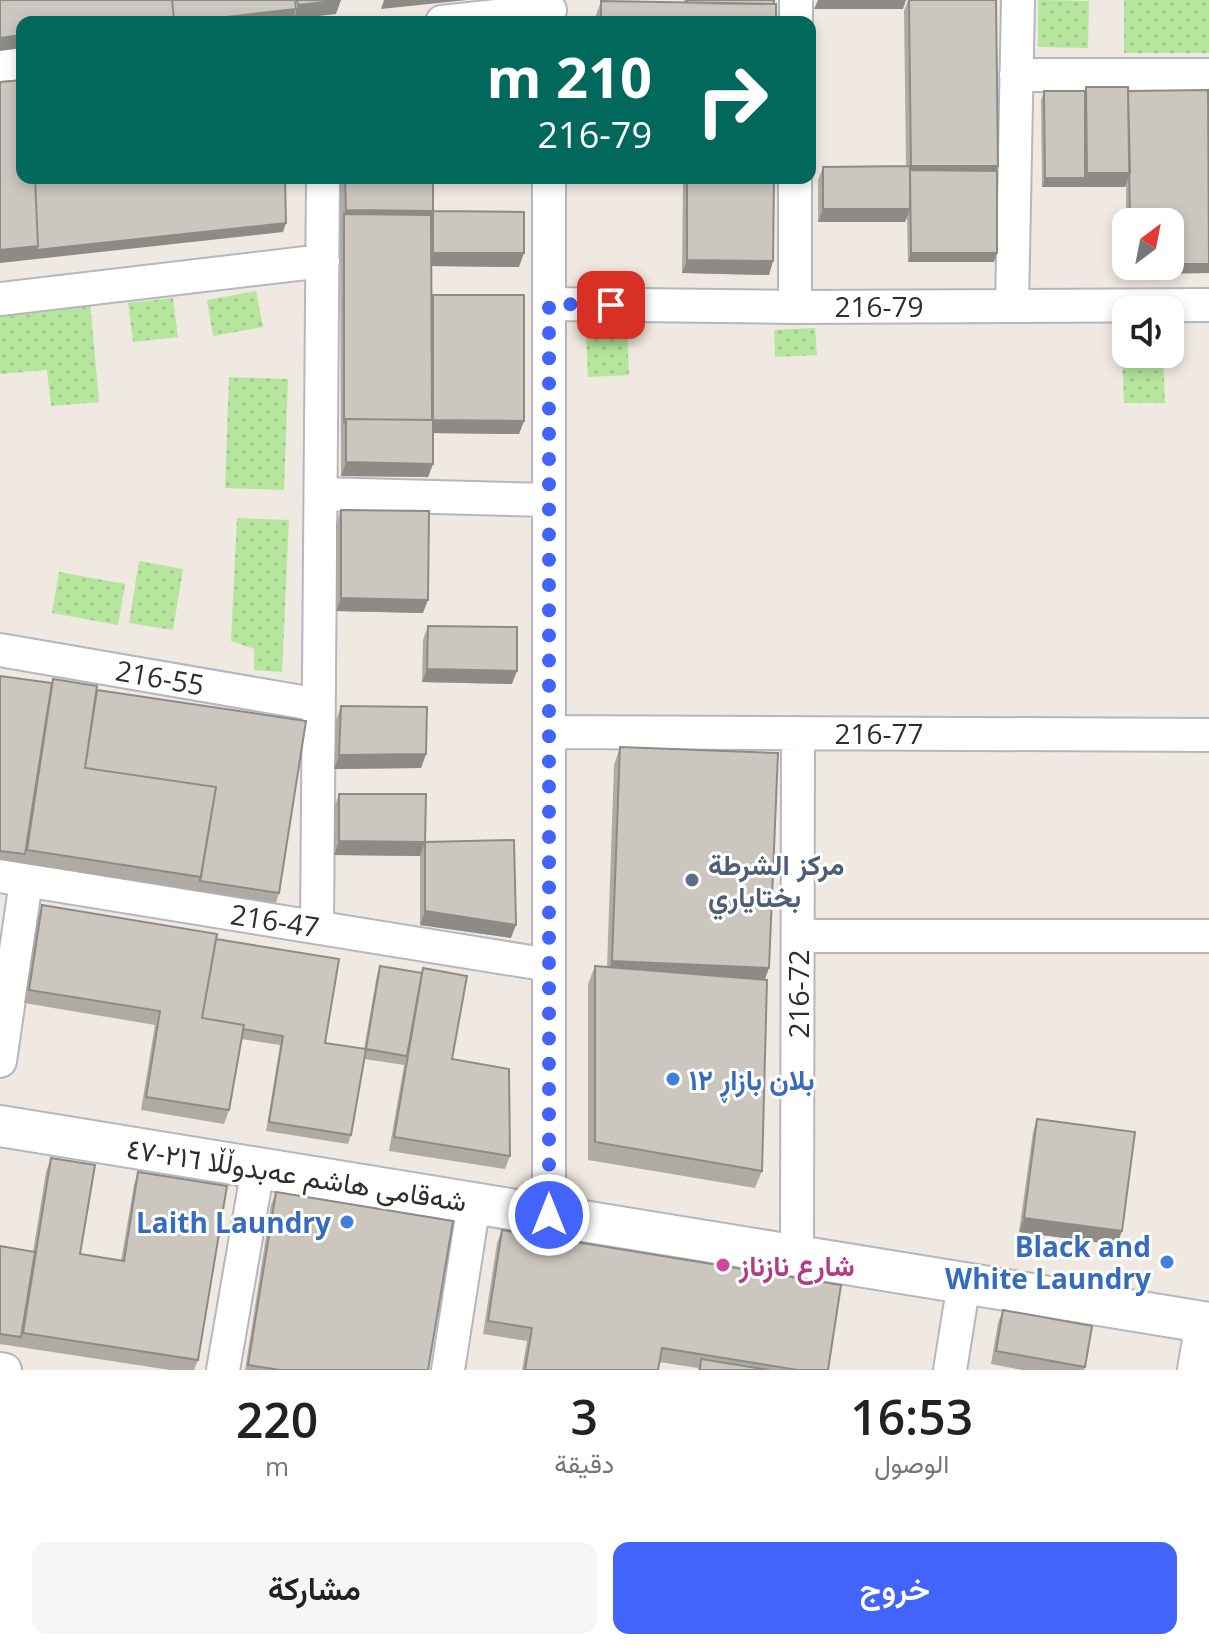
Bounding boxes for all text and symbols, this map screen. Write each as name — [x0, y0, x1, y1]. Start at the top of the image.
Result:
text: 210 m — [486, 38, 652, 114]
icon: right — [680, 48, 784, 152]
text: 216-79 — [537, 110, 652, 159]
north arrow — [1112, 208, 1184, 280]
map controls — [1112, 208, 1184, 368]
pin — [577, 271, 645, 339]
icon: arrive — [589, 283, 633, 327]
street label: 216-79 — [834, 287, 924, 325]
button: sound — [1112, 296, 1184, 368]
street label: 216-55 — [113, 651, 207, 703]
street label: 216-77 — [834, 714, 924, 752]
place label: مركز الشرطة بختاياري — [708, 845, 844, 921]
marker: مركز الشرطة بختاياري — [683, 871, 701, 889]
street label: 216-47 — [228, 894, 322, 946]
street label: 216-72 — [779, 949, 817, 1039]
place label: بلان بازاڕ ١٢ — [689, 1060, 814, 1103]
marker: بلان بازاڕ ١٢ — [664, 1070, 682, 1088]
street label: شەقامی هاشم عەبدوڵڵا ٢١٦-٤٧ — [124, 1128, 470, 1221]
position arrow — [507, 1173, 591, 1257]
place label: Laith Laundry — [136, 1203, 331, 1241]
marker: Laith Laundry — [338, 1213, 356, 1231]
place label: Black and White Laundry — [945, 1227, 1151, 1297]
place label: شارع نازناز — [738, 1246, 855, 1285]
marker: Black and White Laundry — [1158, 1253, 1176, 1271]
marker: شارع نازناز — [714, 1256, 732, 1274]
text: 3 — [570, 1384, 598, 1449]
text: 16:53 — [850, 1384, 973, 1449]
text: 220 — [236, 1387, 318, 1452]
text: دقيقة — [554, 1445, 614, 1481]
text: الوصول — [874, 1445, 949, 1481]
text: m — [265, 1448, 289, 1484]
button: مشاركة — [32, 1542, 597, 1634]
button: خروج — [613, 1542, 1177, 1634]

